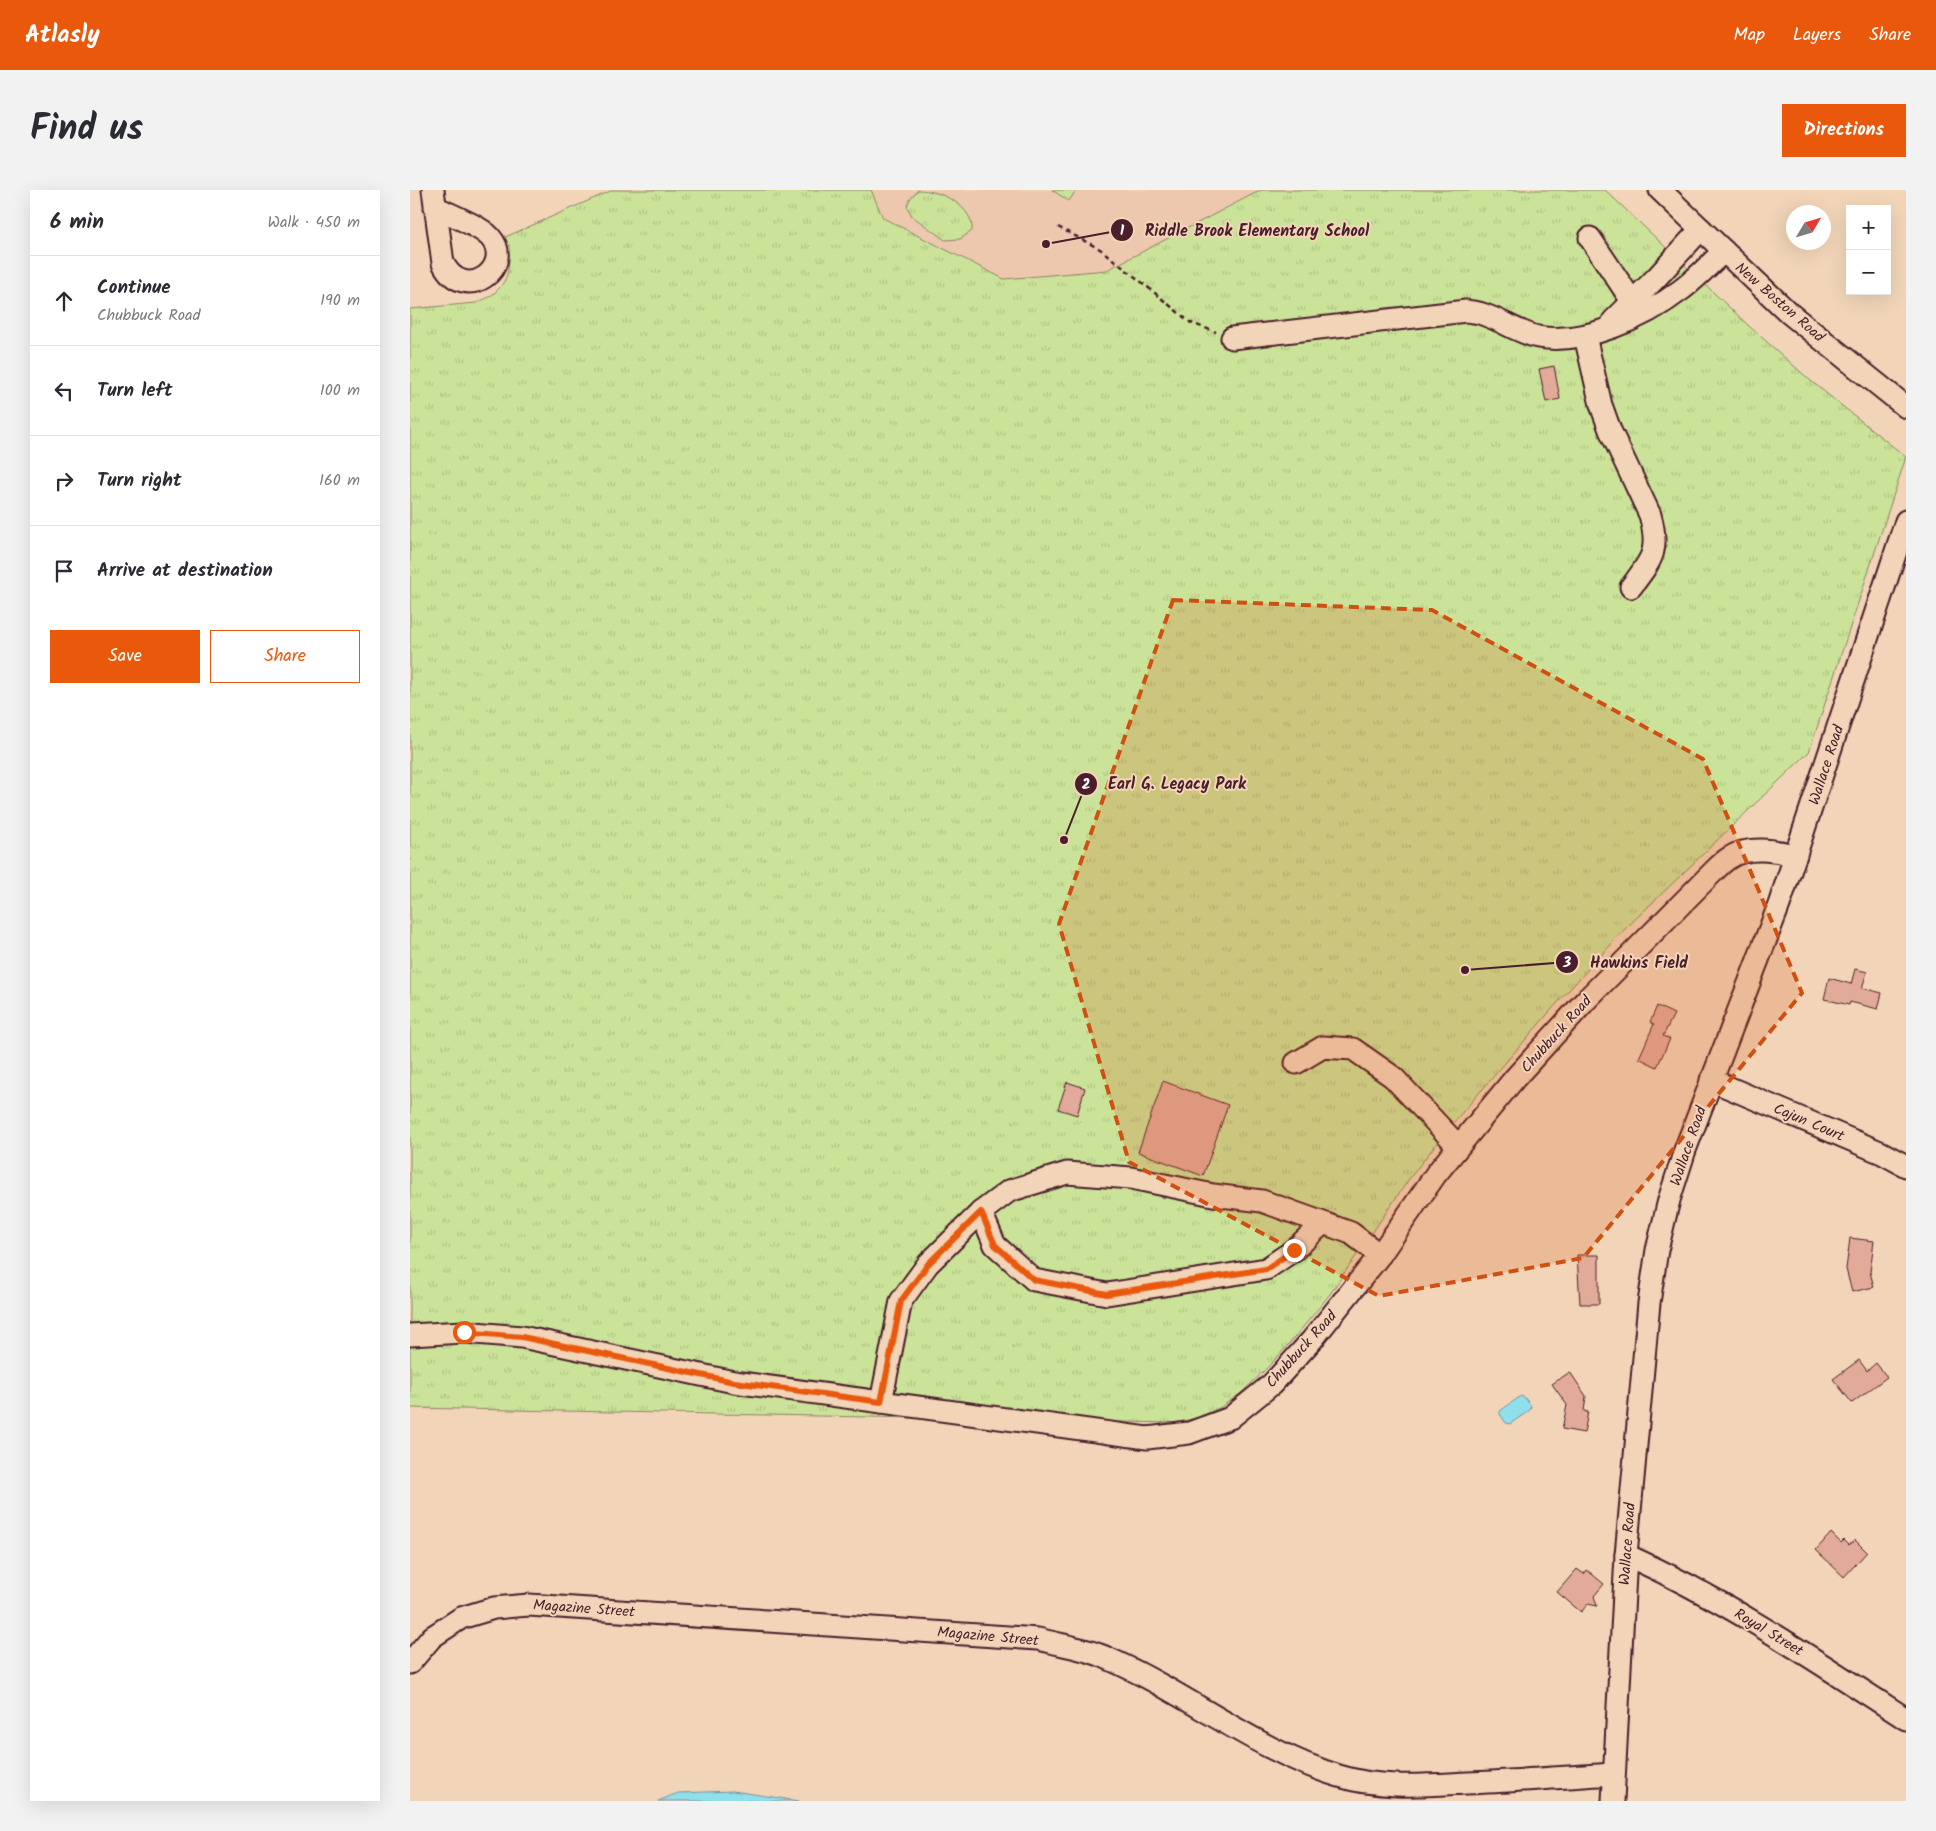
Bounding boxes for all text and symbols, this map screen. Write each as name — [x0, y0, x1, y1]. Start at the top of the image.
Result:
text: Atlasly — [25, 16, 100, 55]
text: Map — [1734, 21, 1765, 50]
text: Layers — [1793, 21, 1841, 50]
text: Share — [1869, 21, 1911, 50]
text: Find us — [30, 102, 143, 158]
button: Directions — [1782, 104, 1906, 157]
north arrow — [1786, 205, 1831, 250]
map controls — [1846, 205, 1891, 295]
button: + — [1846, 205, 1891, 250]
text: 6 min — [50, 206, 104, 239]
text: Walk · 450 m — [267, 210, 360, 235]
callout: Riddle Brook Elementary School — [1109, 215, 1379, 246]
text: 1 — [1120, 219, 1125, 243]
text: Riddle Brook Elementary School — [1145, 219, 1370, 244]
button: − — [1846, 250, 1891, 295]
street label: New Boston Road — [1729, 257, 1830, 349]
text: Continue — [97, 273, 170, 303]
icon: ahead — [50, 287, 78, 315]
text: 190 m — [320, 288, 360, 313]
text: Chubbuck Road — [97, 303, 200, 328]
text: Turn left — [97, 376, 172, 406]
icon: left — [50, 377, 78, 405]
text: 100 m — [320, 378, 360, 403]
text: Turn right — [97, 466, 182, 496]
icon: right — [50, 467, 78, 495]
text: 160 m — [319, 468, 360, 493]
text: Arrive at destination — [97, 556, 273, 586]
icon: arrive — [50, 557, 78, 585]
button: Save — [50, 630, 200, 683]
button: Share — [210, 630, 360, 683]
street label: Wallace Road — [1803, 722, 1851, 808]
callout: Earl G. Legacy Park — [1073, 768, 1256, 799]
text: Earl G. Legacy Park — [1108, 772, 1247, 797]
text: 2 — [1082, 773, 1091, 797]
callout: Hawkins Field — [1555, 947, 1698, 978]
text: 3 — [1562, 951, 1571, 975]
text: Hawkins Field — [1590, 951, 1688, 976]
street label: Chubbuck Road — [1515, 990, 1598, 1079]
street label: Cajun Court — [1769, 1097, 1848, 1149]
street label: Wallace Road — [1664, 1103, 1714, 1189]
route end — [1283, 1239, 1306, 1262]
street label: Chubbuck Road — [1260, 1305, 1343, 1394]
route start — [453, 1321, 476, 1344]
street label: Wallace Road — [1613, 1501, 1643, 1586]
street label: Magazine Street — [532, 1593, 636, 1625]
street label: Royal Street — [1729, 1603, 1808, 1663]
street label: Magazine Street — [936, 1621, 1040, 1653]

